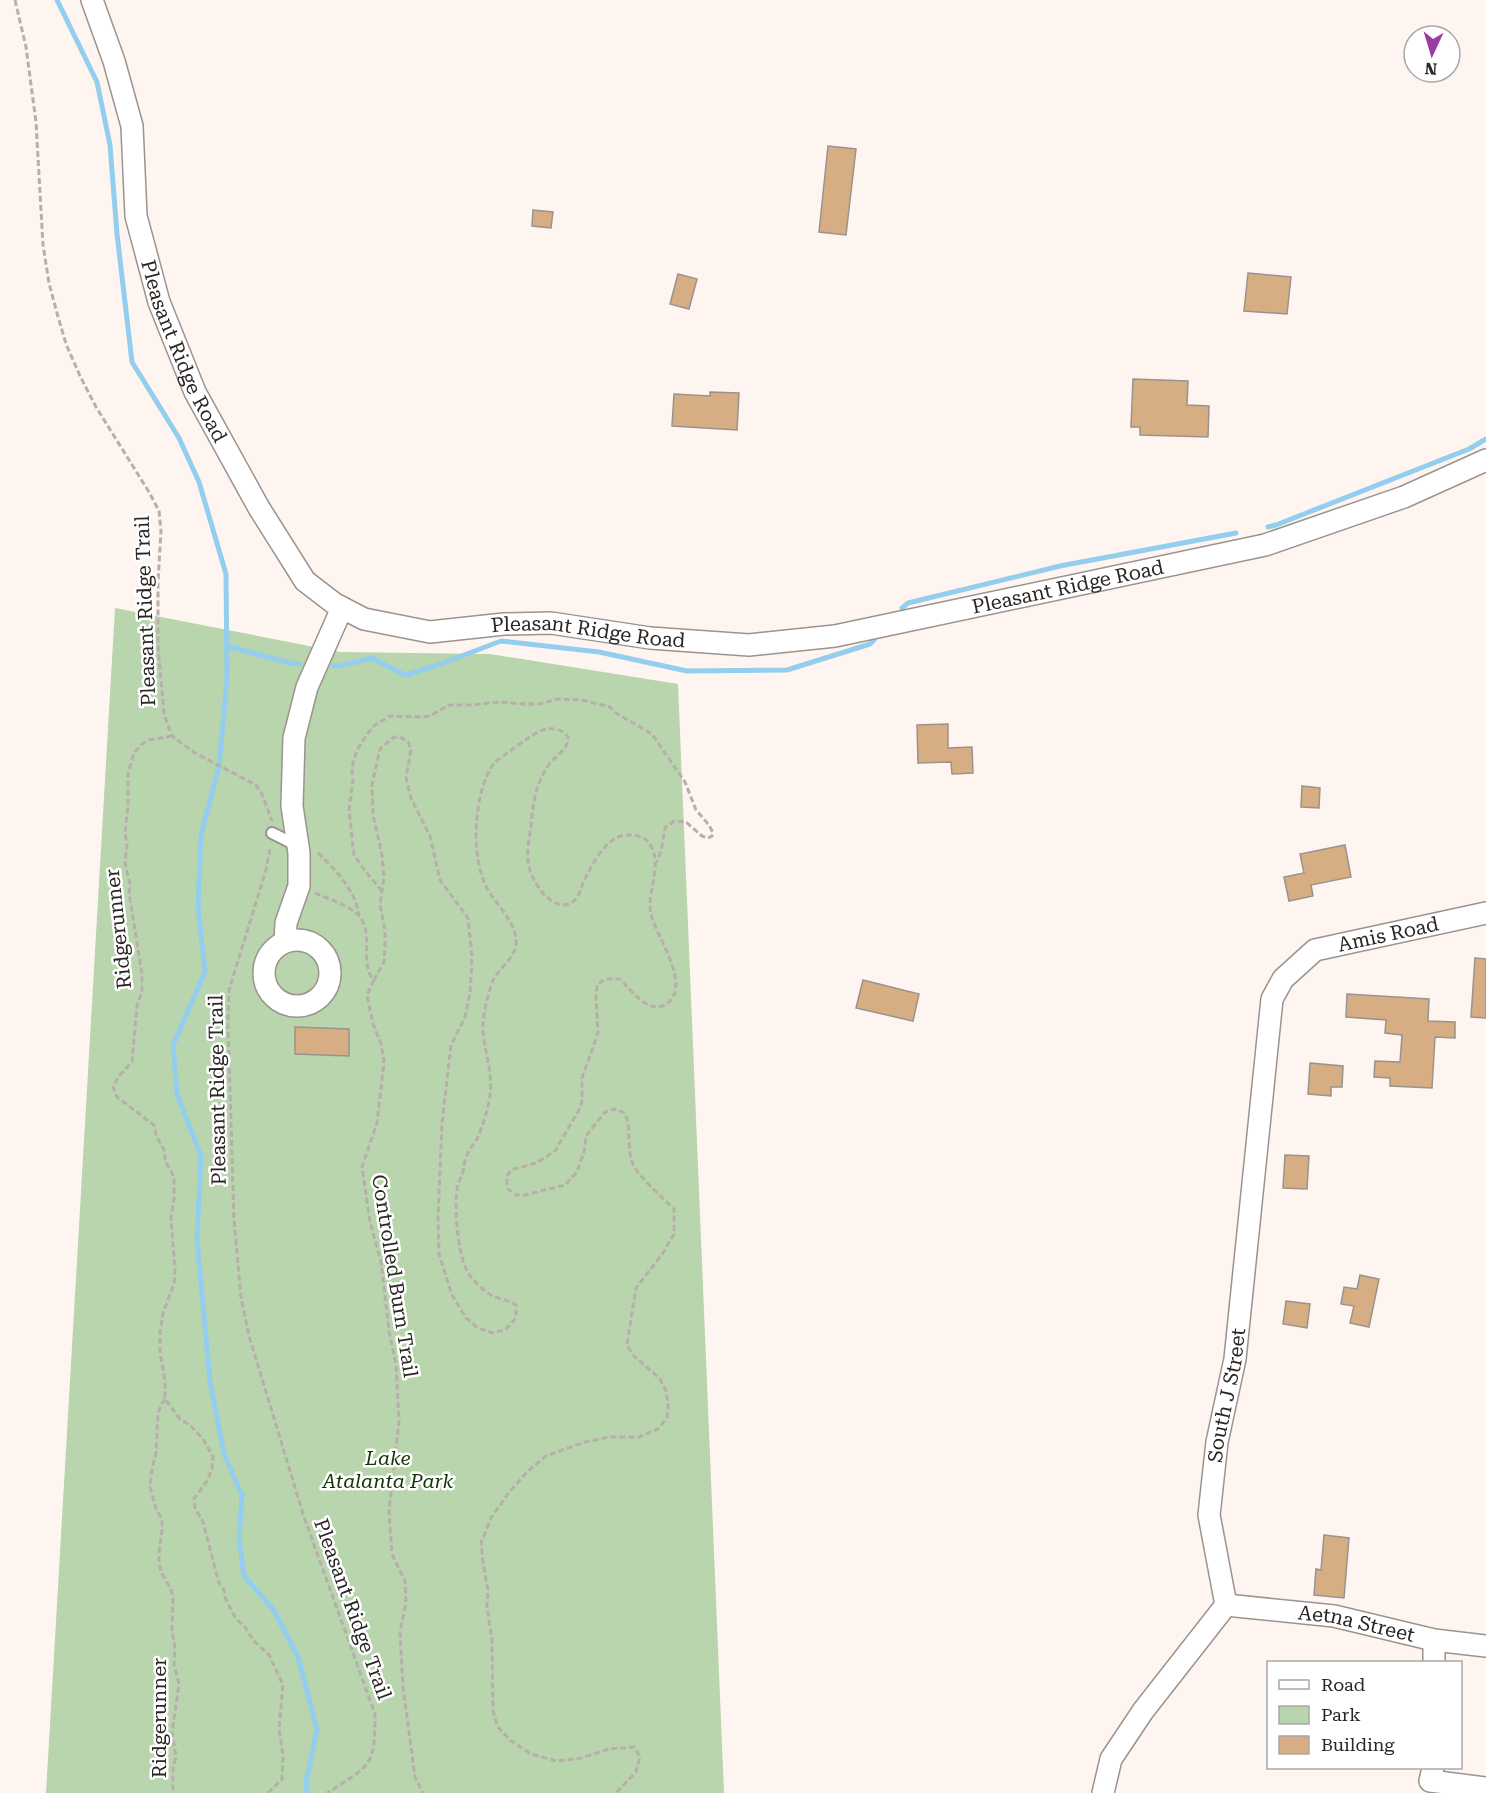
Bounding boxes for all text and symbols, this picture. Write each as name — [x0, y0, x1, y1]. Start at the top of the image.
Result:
north arrow — [1402, 24, 1462, 84]
text: N — [1424, 59, 1438, 78]
street label: Pleasant Ridge Road — [136, 257, 232, 446]
street label: Pleasant Ridge Trail — [130, 515, 160, 707]
street label: Pleasant Ridge Road — [970, 555, 1166, 619]
street label: Pleasant Ridge Road — [490, 611, 686, 652]
street label: Ridgerunner — [100, 868, 136, 990]
street label: Amis Road — [1336, 912, 1441, 957]
street label: Pleasant Ridge Trail — [203, 994, 231, 1186]
street label: Controlled Burn Trail — [367, 1173, 423, 1379]
street label: South J Street — [1203, 1326, 1250, 1464]
park label: Lake Atalanta Park — [322, 1446, 453, 1493]
street label: Pleasant Ridge Trail — [309, 1515, 397, 1703]
street label: Aetna Street — [1297, 1600, 1418, 1647]
street label: Ridgerunner — [147, 1658, 171, 1778]
legend — [1267, 1661, 1462, 1769]
text: Road — [1321, 1674, 1366, 1695]
text: Park — [1321, 1704, 1361, 1725]
text: Building — [1321, 1734, 1395, 1755]

